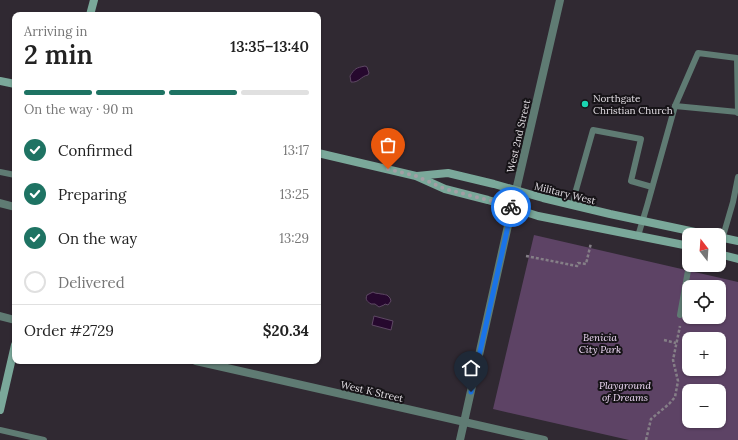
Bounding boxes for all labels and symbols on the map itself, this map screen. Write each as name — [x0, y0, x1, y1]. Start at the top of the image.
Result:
place label: Northgate Christian Church — [593, 92, 673, 117]
street label: West 2nd Street — [504, 98, 533, 174]
marker: Northgate Christian Church — [580, 99, 590, 109]
pin — [371, 128, 405, 169]
street label: Military West — [533, 180, 597, 207]
courier — [491, 187, 531, 227]
north arrow — [682, 228, 726, 272]
park label: Benicia City Park — [579, 331, 621, 356]
pin — [454, 351, 488, 392]
street label: West K Street — [339, 378, 405, 405]
park label: Playground of Dreams — [599, 379, 651, 404]

